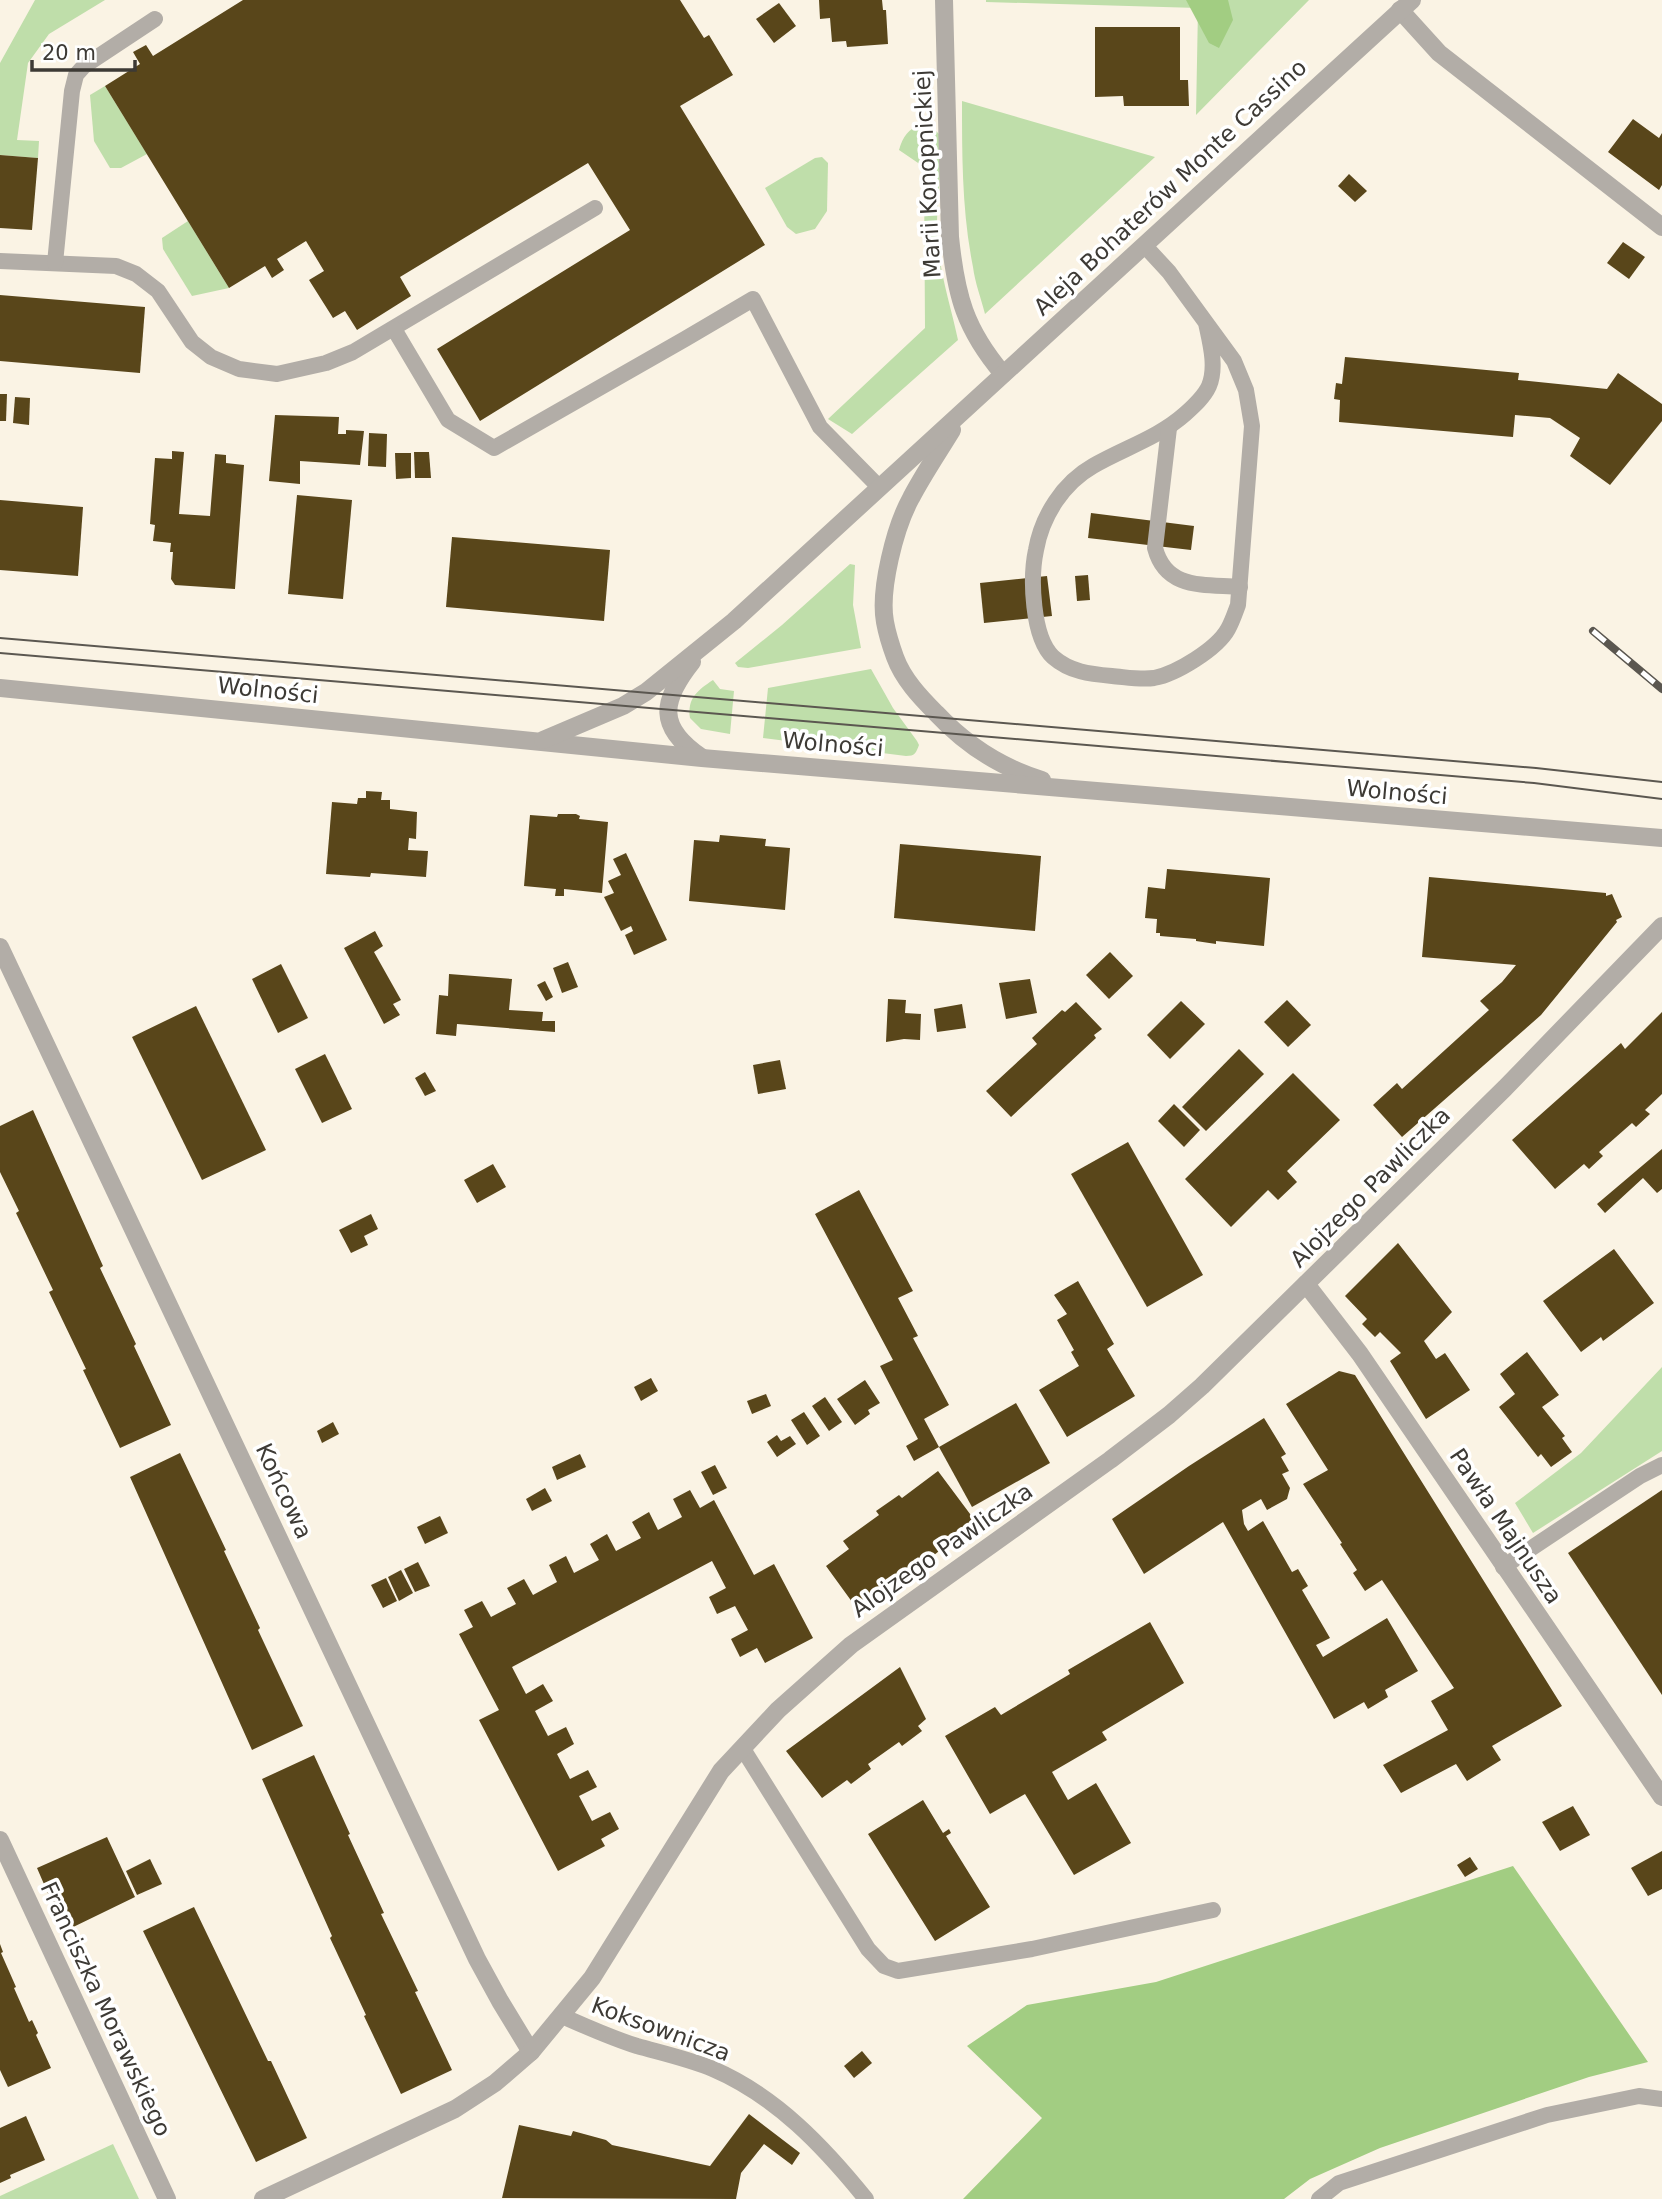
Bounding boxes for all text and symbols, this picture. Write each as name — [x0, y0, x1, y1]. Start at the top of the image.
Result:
scale bar — [32, 28, 135, 72]
text: 20 m — [42, 41, 96, 65]
street label: Aleja Bohaterów Monte Cassino — [1028, 54, 1312, 320]
street label: Marii Konopnickiej — [909, 69, 945, 279]
street label: Wolności — [216, 672, 320, 708]
street label: Wolności — [781, 727, 885, 761]
street label: Wolności — [1345, 775, 1449, 809]
street label: Alojzego Pawliczka — [1285, 1102, 1455, 1272]
street label: Końcowa — [251, 1439, 317, 1543]
street label: Pawła Majnusza — [1445, 1444, 1567, 1608]
street label: Alojzego Pawliczka — [846, 1478, 1038, 1622]
street label: Franciszka Morawskiego — [35, 1878, 177, 2140]
street label: Koksownicza — [588, 1992, 734, 2066]

